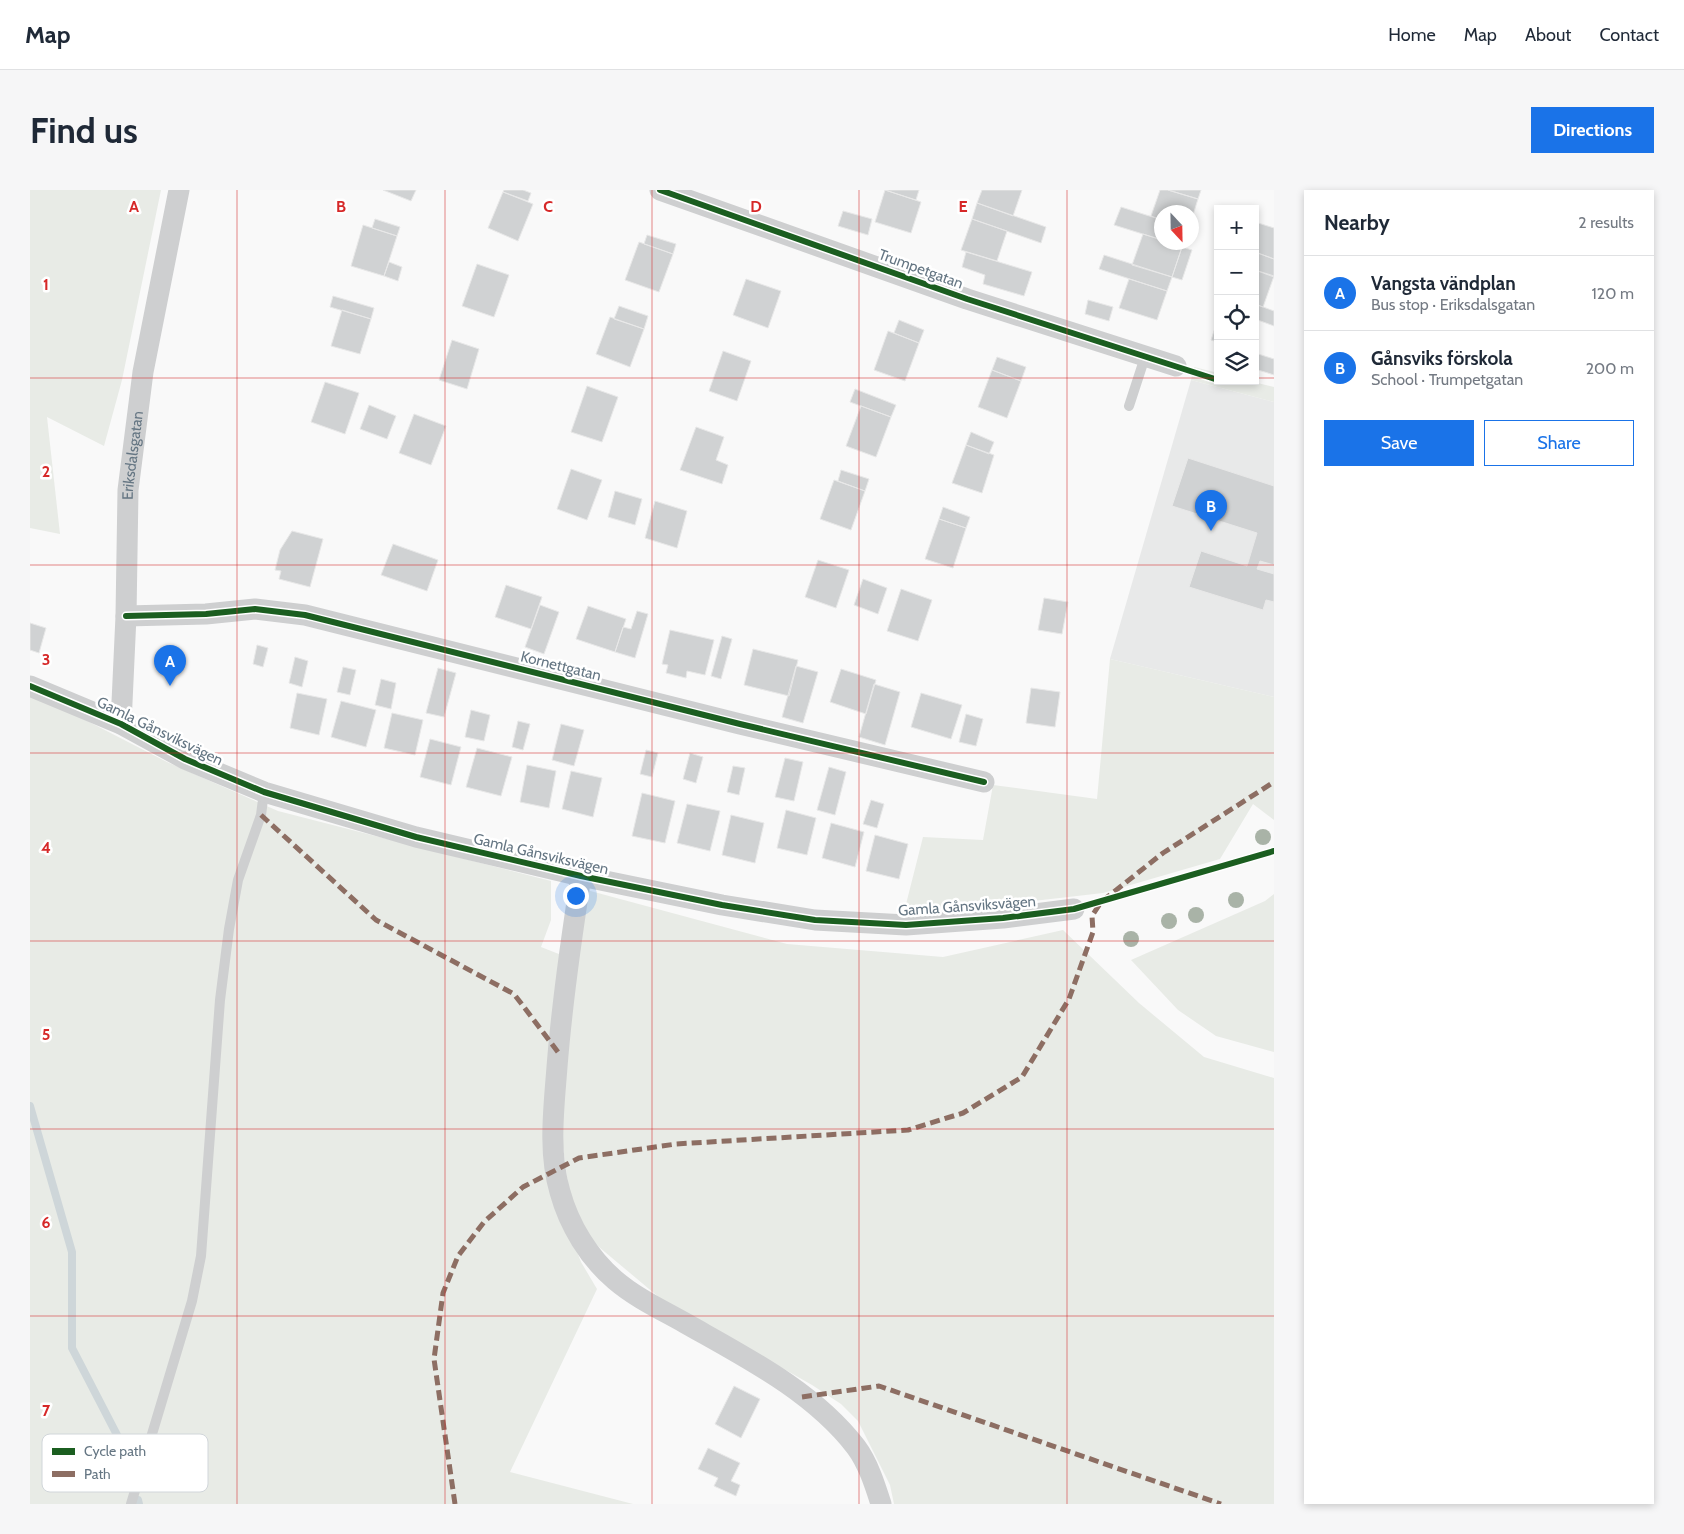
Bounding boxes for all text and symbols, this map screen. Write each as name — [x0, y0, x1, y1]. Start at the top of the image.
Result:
text: Map — [25, 20, 71, 49]
text: Home — [1388, 24, 1436, 46]
text: Map — [1464, 24, 1497, 46]
text: About — [1525, 24, 1571, 46]
text: Contact — [1599, 24, 1659, 46]
button: Directions — [1531, 107, 1654, 153]
text: Find us — [30, 109, 138, 152]
text: A — [129, 197, 139, 216]
text: B — [336, 197, 346, 216]
text: C — [543, 197, 553, 216]
text: D — [750, 197, 762, 216]
text: E — [958, 197, 968, 216]
north arrow — [1154, 205, 1199, 250]
map controls — [1214, 205, 1259, 385]
button: + — [1214, 205, 1259, 250]
text: Nearby — [1324, 210, 1390, 235]
text: 2 results — [1578, 213, 1634, 232]
street label: Trumpetgatan — [876, 245, 966, 293]
button: − — [1214, 250, 1259, 295]
text: Vangsta vändplan — [1371, 272, 1516, 295]
text: 1 — [43, 275, 49, 294]
text: A — [1335, 284, 1345, 303]
text: 120 m — [1592, 284, 1634, 303]
button: locate — [1214, 295, 1259, 340]
text: Bus stop · Eriksdalsgatan — [1371, 295, 1535, 314]
button: layers — [1214, 340, 1259, 385]
text: Gånsviks förskola — [1371, 347, 1513, 370]
text: B — [1335, 359, 1345, 378]
text: 200 m — [1586, 359, 1634, 378]
text: School · Trumpetgatan — [1371, 370, 1523, 389]
street label: Eriksdalsgatan — [119, 410, 147, 500]
button: Save — [1324, 420, 1474, 466]
button: Share — [1484, 420, 1634, 466]
text: 2 — [42, 462, 50, 481]
pin: B — [1195, 490, 1227, 531]
pin: A — [154, 645, 186, 686]
street label: Kornettgatan — [519, 647, 603, 685]
text: 3 — [42, 650, 50, 669]
street label: Gamla Gånsviksvägen — [94, 693, 226, 769]
street label: Gamla Gånsviksvägen — [472, 830, 610, 878]
text: 4 — [41, 838, 51, 857]
your location — [563, 883, 589, 909]
street label: Gamla Gånsviksvägen — [898, 892, 1036, 920]
text: 5 — [42, 1025, 50, 1044]
text: 6 — [42, 1213, 51, 1232]
text: 7 — [42, 1401, 51, 1420]
legend — [42, 1434, 208, 1492]
text: Cycle path — [84, 1442, 146, 1460]
text: Path — [84, 1465, 111, 1483]

